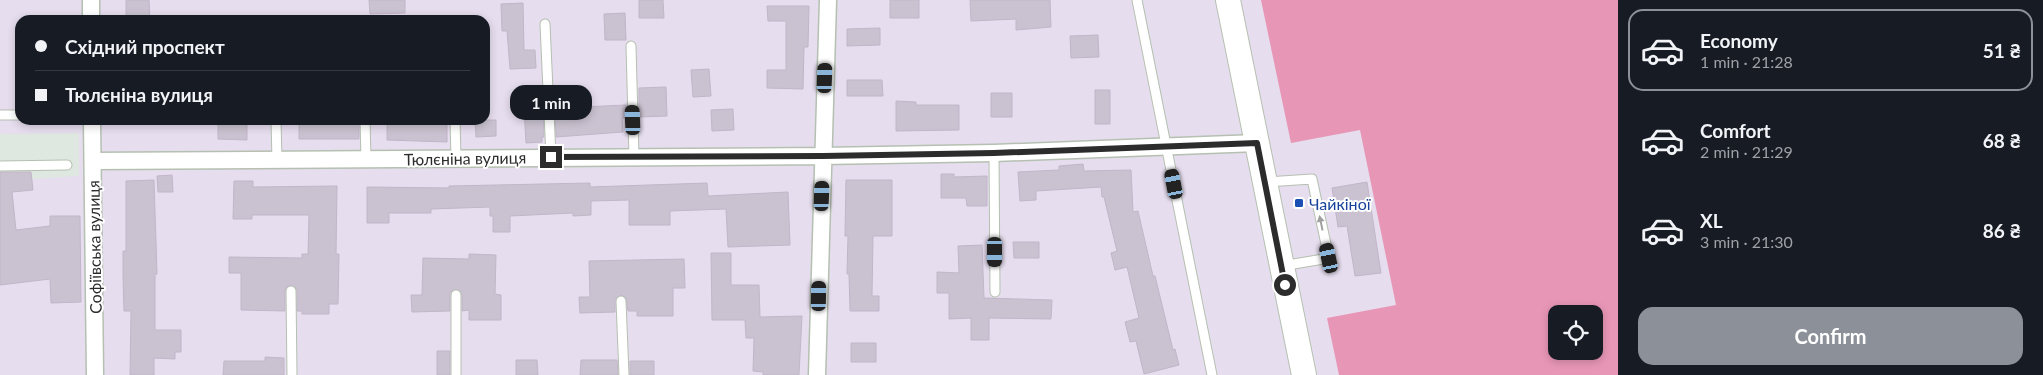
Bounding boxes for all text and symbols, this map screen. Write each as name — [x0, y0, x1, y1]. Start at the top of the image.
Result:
icon: car — [1640, 28, 1685, 73]
text: Economy — [1700, 29, 1778, 52]
text: Східний проспект — [65, 35, 225, 58]
text: 51 ₴ — [1983, 39, 2021, 62]
text: 1 min · 21:28 — [1700, 52, 1793, 71]
car — [816, 63, 833, 93]
text: Тюлєніна вулиця — [65, 83, 213, 106]
callout: 1 min — [510, 84, 592, 120]
text: 1 min — [531, 93, 571, 112]
car — [624, 105, 641, 135]
icon: car — [1640, 118, 1685, 163]
text: Comfort — [1700, 119, 1771, 142]
text: 68 ₴ — [1983, 129, 2021, 152]
text: 2 min · 21:29 — [1700, 142, 1793, 161]
route end — [540, 146, 562, 168]
street label: Тюлєніна вулиця — [404, 147, 526, 169]
car — [1163, 168, 1184, 200]
street label: Софіївська вулиця — [83, 180, 105, 314]
car — [813, 181, 830, 211]
place label: Чайкіної — [1309, 194, 1372, 213]
marker: Чайкіної — [1293, 197, 1305, 209]
icon: car — [1640, 208, 1685, 253]
text: XL — [1700, 209, 1723, 232]
one-way arrow — [1317, 214, 1325, 230]
text: 86 ₴ — [1983, 219, 2021, 242]
text: 3 min · 21:30 — [1700, 232, 1793, 251]
car — [987, 237, 1002, 267]
car — [1318, 242, 1339, 274]
route start — [1274, 274, 1296, 296]
car — [811, 281, 826, 311]
map controls — [1548, 305, 1603, 360]
button: locate — [1548, 305, 1603, 360]
button: Confirm — [1638, 307, 2023, 365]

